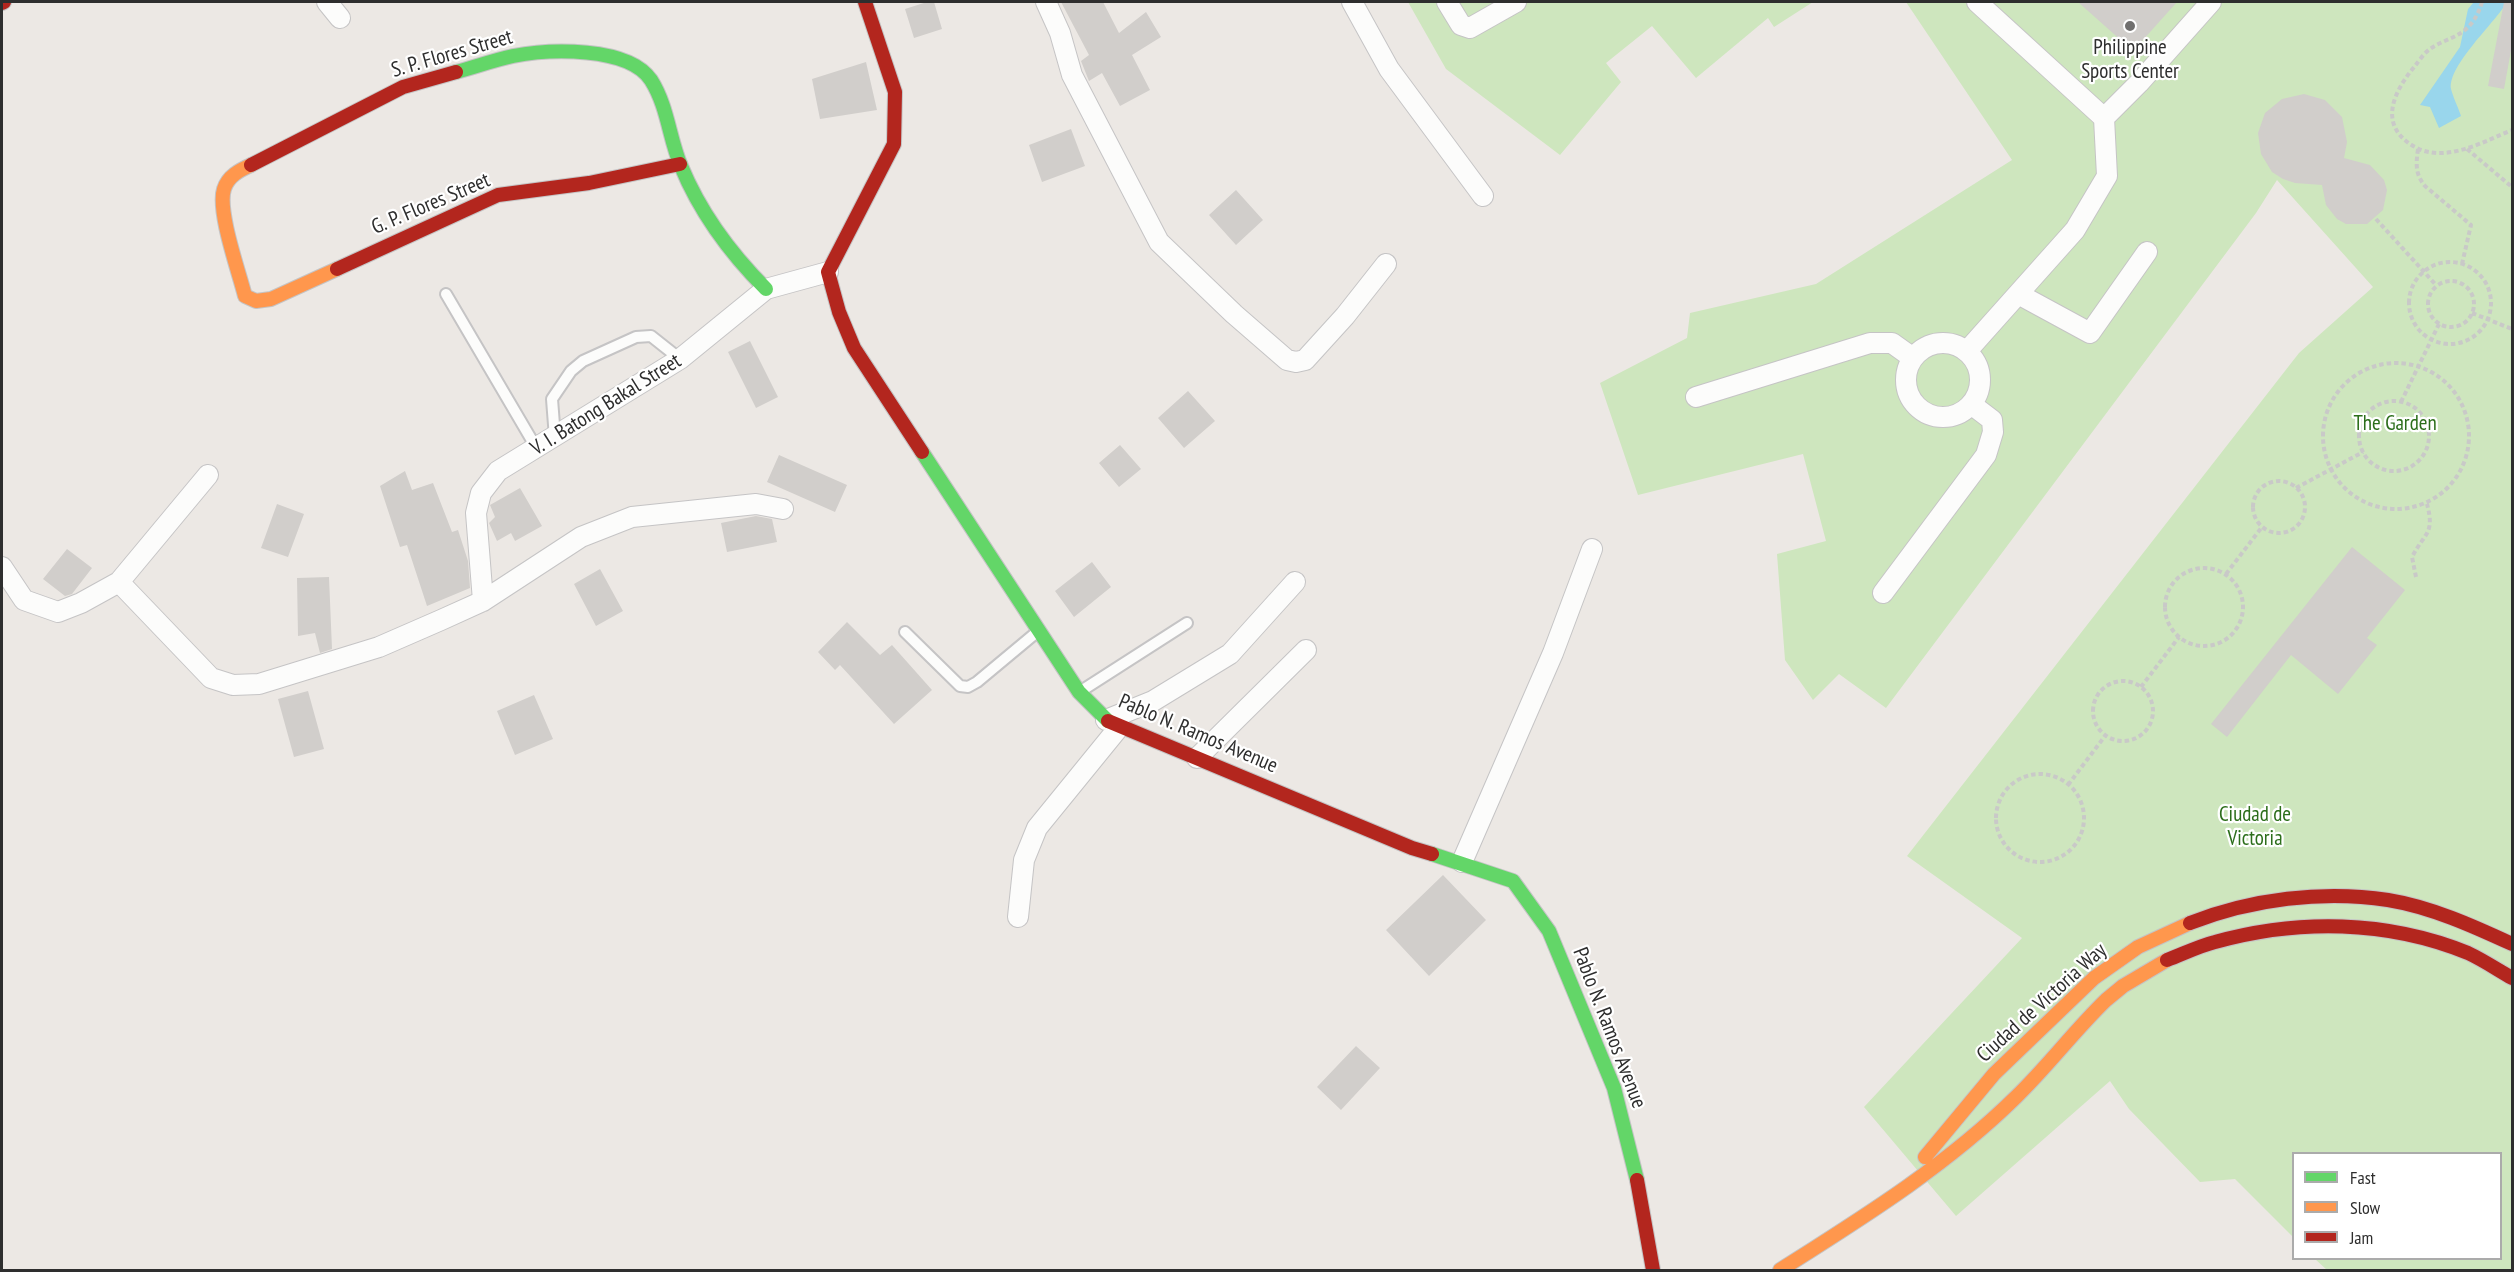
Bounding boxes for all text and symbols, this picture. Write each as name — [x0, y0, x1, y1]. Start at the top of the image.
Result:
marker: Philippine Sports Center — [2123, 19, 2137, 33]
street label: S. P. Flores Street — [389, 25, 515, 83]
place label: Philippine Sports Center — [2081, 35, 2179, 85]
street label: G. P. Flores Street — [368, 168, 494, 240]
street label: V. I. Batong Bakal Street — [526, 349, 686, 461]
park label: The Garden — [2353, 411, 2437, 437]
street label: Pablo N. Ramos Avenue — [1115, 689, 1281, 779]
park label: Ciudad de Victoria — [2219, 802, 2291, 852]
street label: Ciudad de Victoria Way — [1972, 938, 2112, 1068]
street label: Pablo N. Ramos Avenue — [1567, 944, 1651, 1112]
legend — [2292, 1152, 2502, 1260]
text: Fast — [2350, 1166, 2376, 1189]
text: Slow — [2350, 1196, 2380, 1219]
text: Jam — [2350, 1226, 2373, 1249]

